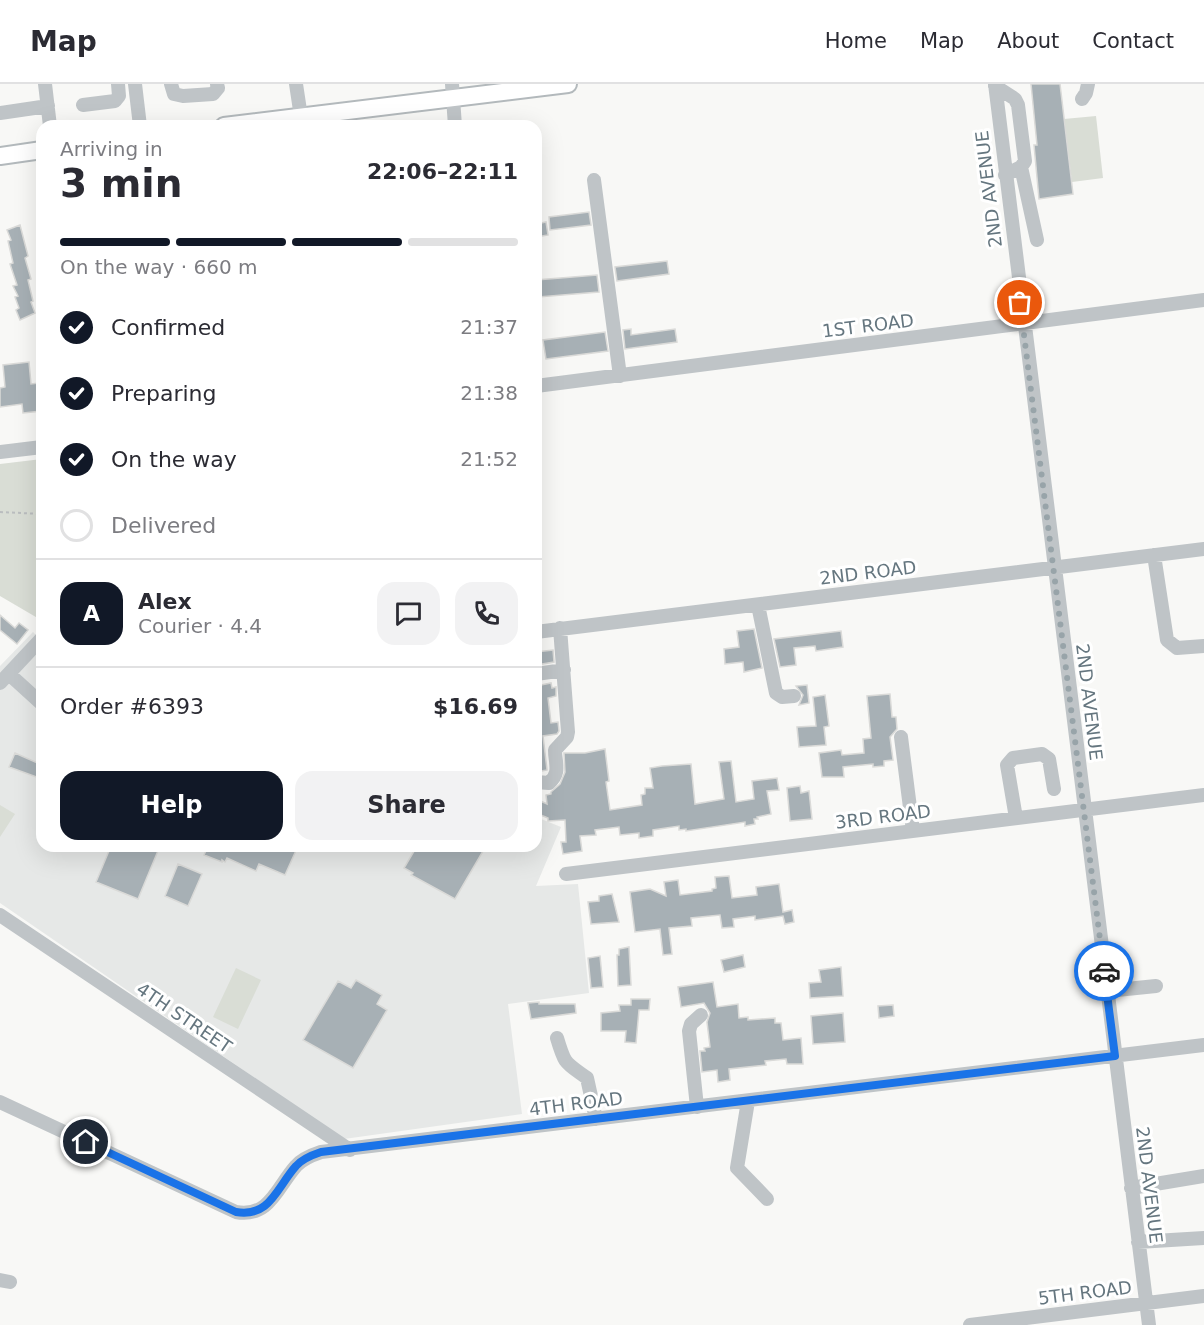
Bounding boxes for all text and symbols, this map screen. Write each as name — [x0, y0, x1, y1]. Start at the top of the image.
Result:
text: Map — [30, 25, 97, 58]
text: Home — [825, 29, 887, 53]
text: Map — [920, 29, 964, 53]
text: About — [997, 29, 1059, 53]
text: Contact — [1092, 29, 1174, 53]
street label: 2ND AVENUE — [971, 130, 1006, 249]
text: Arriving in — [60, 137, 163, 161]
text: 22:06–22:11 — [367, 159, 518, 184]
text: 3 min — [60, 161, 182, 206]
text: On the way · 660 m — [60, 255, 258, 279]
pin — [994, 277, 1045, 328]
icon: bag — [1003, 286, 1036, 319]
street label: 1ST ROAD — [821, 309, 915, 342]
icon: check — [60, 311, 93, 344]
text: Confirmed — [111, 315, 225, 340]
text: 21:37 — [460, 315, 518, 339]
icon: check — [60, 377, 93, 410]
text: Preparing — [111, 381, 217, 406]
text: 21:38 — [460, 381, 518, 405]
icon: check — [60, 443, 93, 476]
text: On the way — [111, 447, 237, 472]
text: 21:52 — [460, 447, 518, 471]
text: Delivered — [111, 513, 216, 538]
street label: 2ND ROAD — [819, 556, 917, 589]
button: chat — [377, 582, 440, 645]
button: phone — [455, 582, 518, 645]
text: Alex — [138, 589, 192, 614]
text: A — [83, 601, 100, 626]
text: Courier · 4.4 — [138, 614, 262, 638]
street label: 2ND AVENUE — [1072, 642, 1107, 761]
text: Order #6393 — [60, 694, 204, 719]
text: $16.69 — [433, 694, 518, 719]
button: Help — [60, 771, 283, 840]
button: Share — [295, 771, 518, 840]
street label: 3RD ROAD — [834, 800, 932, 833]
courier — [1074, 941, 1134, 1001]
icon: car — [1088, 955, 1121, 988]
street label: 4TH STREET — [133, 978, 237, 1058]
street label: 4TH ROAD — [528, 1087, 624, 1120]
pin — [60, 1116, 111, 1167]
icon: home — [69, 1125, 102, 1158]
street label: 2ND AVENUE — [1132, 1125, 1167, 1244]
street label: 5TH ROAD — [1037, 1276, 1133, 1309]

